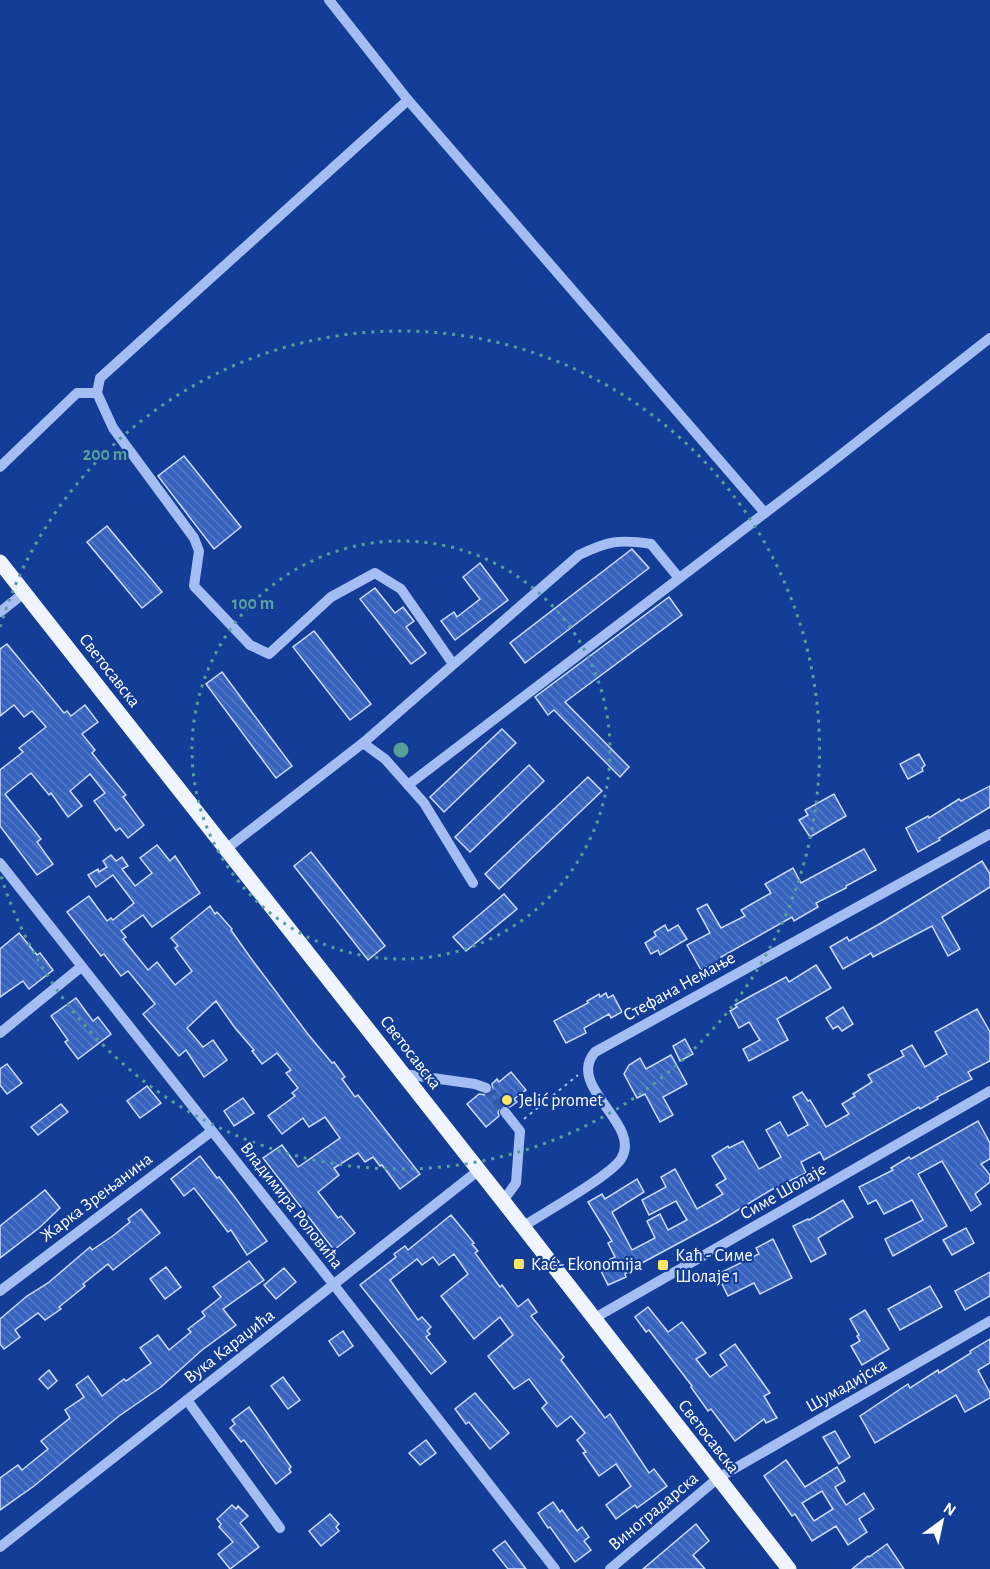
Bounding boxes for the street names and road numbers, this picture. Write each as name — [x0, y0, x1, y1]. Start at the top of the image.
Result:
street label: Светосавска — [75, 630, 143, 711]
street label: Стефана Немање — [620, 949, 739, 1025]
street label: Светосавска — [376, 1012, 444, 1093]
street label: Владимира Роловића — [236, 1139, 346, 1272]
street label: Жарка Зрењанина — [37, 1150, 156, 1246]
street label: Симе Шолаје — [737, 1160, 830, 1224]
street label: Вука Караџића — [181, 1306, 278, 1387]
street label: Шумадијска — [803, 1356, 890, 1416]
street label: Светосавска — [674, 1396, 742, 1477]
street label: Виноградарска — [605, 1469, 702, 1554]

